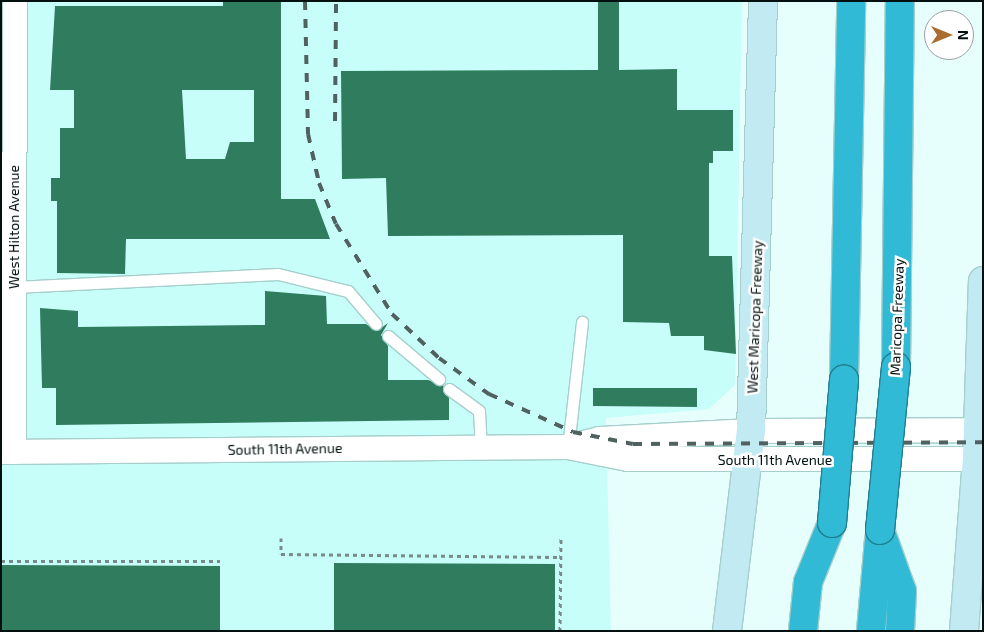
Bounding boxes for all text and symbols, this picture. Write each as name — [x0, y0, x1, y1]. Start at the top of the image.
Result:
north arrow — [924, 10, 974, 60]
text: N — [955, 30, 972, 40]
street label: West Hilton Avenue — [6, 165, 22, 289]
street label: West Maricopa Freeway — [744, 240, 766, 394]
street label: Maricopa Freeway — [887, 258, 907, 376]
street label: South 11th Avenue — [227, 440, 343, 458]
street label: South 11th Avenue — [717, 452, 833, 468]

